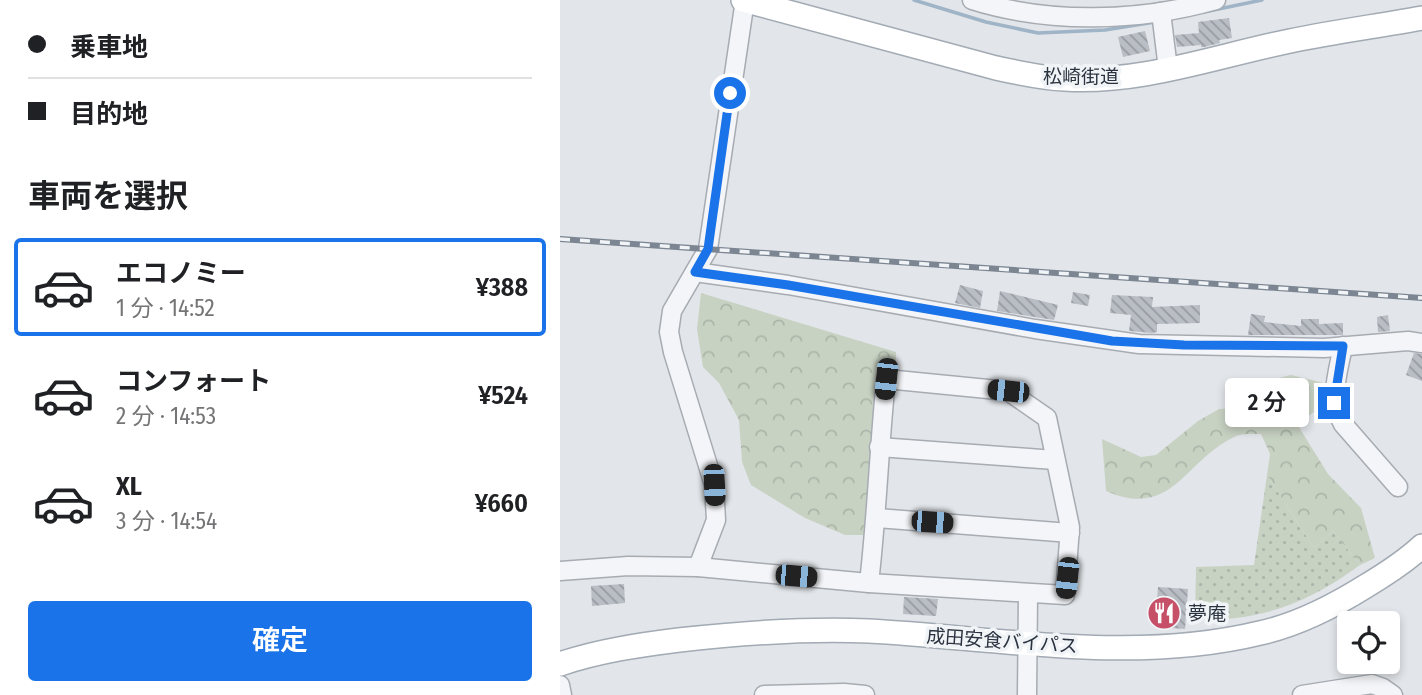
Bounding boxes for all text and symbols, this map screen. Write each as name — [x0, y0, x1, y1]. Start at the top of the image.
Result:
text: 乗車地 — [70, 32, 148, 63]
street label: 松崎街道 — [1043, 65, 1119, 88]
route start — [714, 77, 746, 109]
text: 目的地 — [70, 99, 148, 130]
text: 車両を選択 — [28, 177, 188, 215]
icon: car — [32, 256, 95, 319]
text: エコノミー — [116, 258, 246, 289]
text: ¥388 — [476, 272, 528, 303]
text: 1 分 · 14:52 — [116, 294, 215, 322]
car — [874, 357, 899, 401]
icon: car — [32, 364, 95, 427]
text: コンフォート — [116, 366, 271, 397]
car — [987, 378, 1030, 404]
callout: 2 分 — [1226, 378, 1310, 428]
text: ¥524 — [478, 380, 528, 411]
route end — [1318, 387, 1350, 419]
text: 2 分 — [1248, 388, 1286, 416]
text: 2 分 · 14:53 — [116, 402, 216, 430]
car — [703, 463, 726, 507]
text: XL — [116, 471, 142, 502]
icon: car — [32, 472, 95, 535]
text: ¥660 — [475, 488, 528, 519]
text: 3 分 · 14:54 — [116, 507, 217, 535]
car — [911, 510, 954, 534]
car — [1055, 556, 1080, 600]
car — [775, 564, 818, 588]
restaurant icon: 夢庵 — [1145, 594, 1183, 632]
button: 確定 — [28, 601, 532, 681]
place label: 夢庵 — [1188, 602, 1226, 625]
map controls — [1337, 611, 1400, 674]
button: locate — [1337, 611, 1400, 674]
street label: 成田安食バイパス — [926, 624, 1078, 658]

